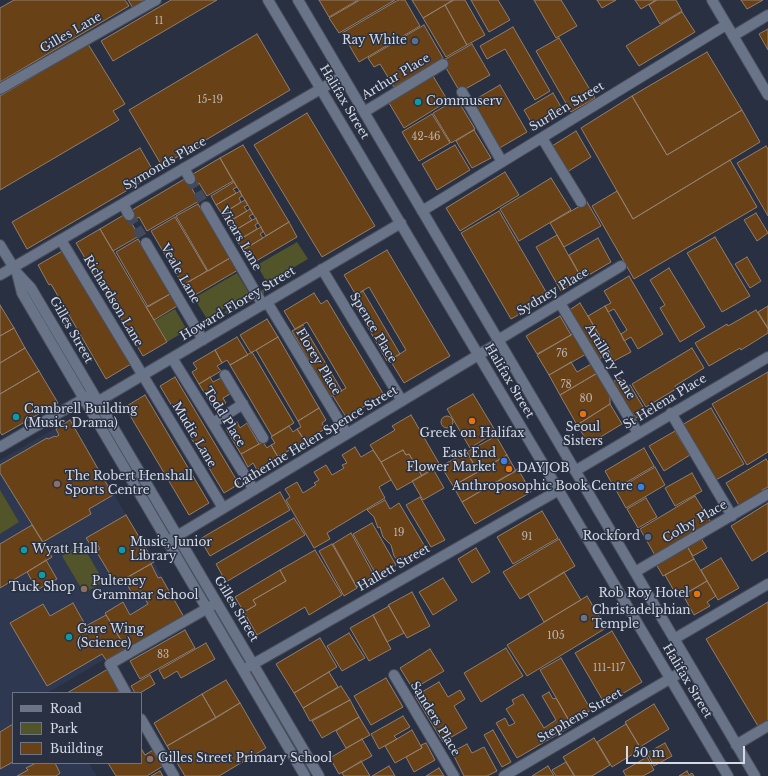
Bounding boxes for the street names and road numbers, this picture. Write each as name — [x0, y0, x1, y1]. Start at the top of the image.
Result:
street label: Gilles Lane — [38, 10, 104, 56]
street label: Arthur Place — [359, 51, 433, 103]
street label: Halifax Street — [316, 62, 372, 142]
street label: Surflen Street — [527, 79, 607, 135]
street label: Symonds Place — [121, 134, 209, 194]
street label: Vicars Lane — [216, 204, 264, 274]
street label: Veale Lane — [157, 242, 203, 306]
street label: Richardson Lane — [80, 253, 146, 349]
street label: Howard Florey Street — [178, 264, 298, 344]
street label: Sydney Place — [514, 265, 592, 319]
street label: Spence Place — [346, 290, 400, 366]
street label: Gilles Street — [46, 294, 96, 366]
street label: Artillery Lane — [582, 322, 638, 402]
street label: Florey Place — [292, 326, 344, 398]
street label: Halifax Street — [481, 341, 537, 421]
street label: St Helena Place — [621, 371, 709, 433]
street label: Catherine Helen Spence Street — [232, 383, 400, 493]
street label: Todd Place — [200, 384, 248, 450]
street label: Mudie Lane — [169, 400, 219, 470]
street label: Colby Place — [660, 498, 730, 546]
street label: Hallett Street — [355, 542, 433, 594]
street label: Gilles Street — [211, 573, 261, 645]
street label: Halifax Street — [659, 641, 715, 721]
street label: Sanders Place — [407, 679, 463, 759]
street label: Stephens Street — [535, 686, 625, 746]

